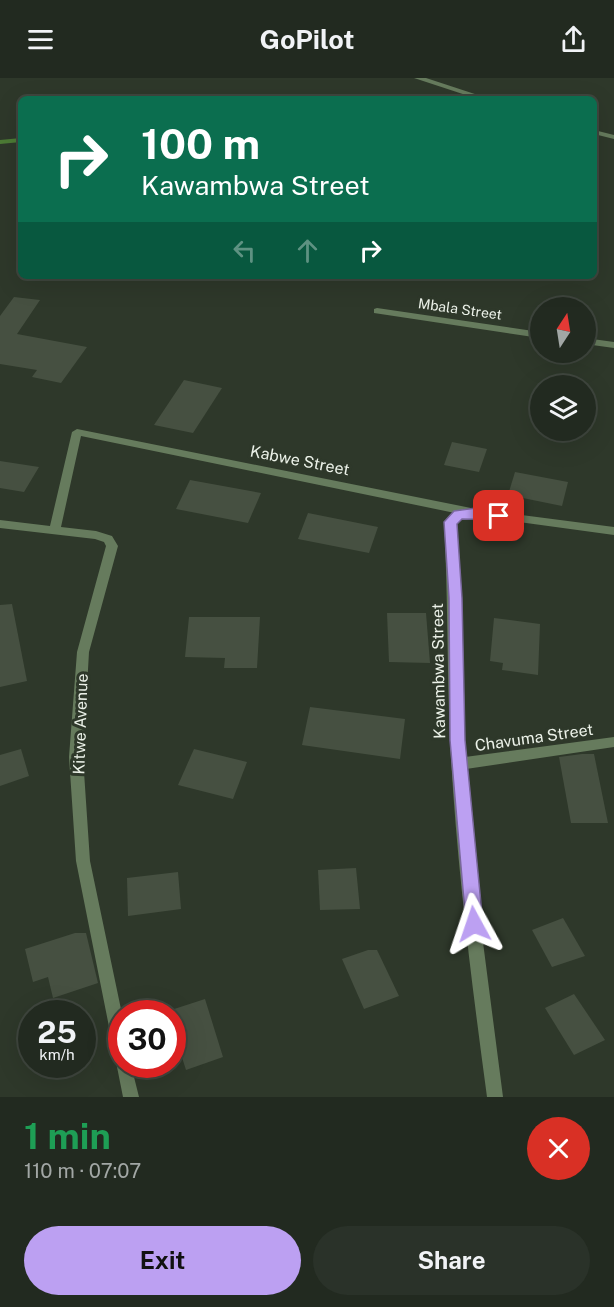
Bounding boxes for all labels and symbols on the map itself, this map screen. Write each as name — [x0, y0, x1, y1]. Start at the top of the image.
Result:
street label: Mbala Street — [417, 295, 503, 323]
north arrow — [530, 297, 596, 363]
street label: Kabwe Street — [249, 442, 351, 479]
pin — [473, 490, 524, 541]
street label: Kawambwa Street — [428, 603, 449, 739]
street label: Kitwe Avenue — [69, 673, 92, 775]
street label: Chavuma Street — [474, 720, 595, 755]
position arrow — [442, 892, 506, 956]
speed limit sign: 30 — [108, 1000, 186, 1078]

